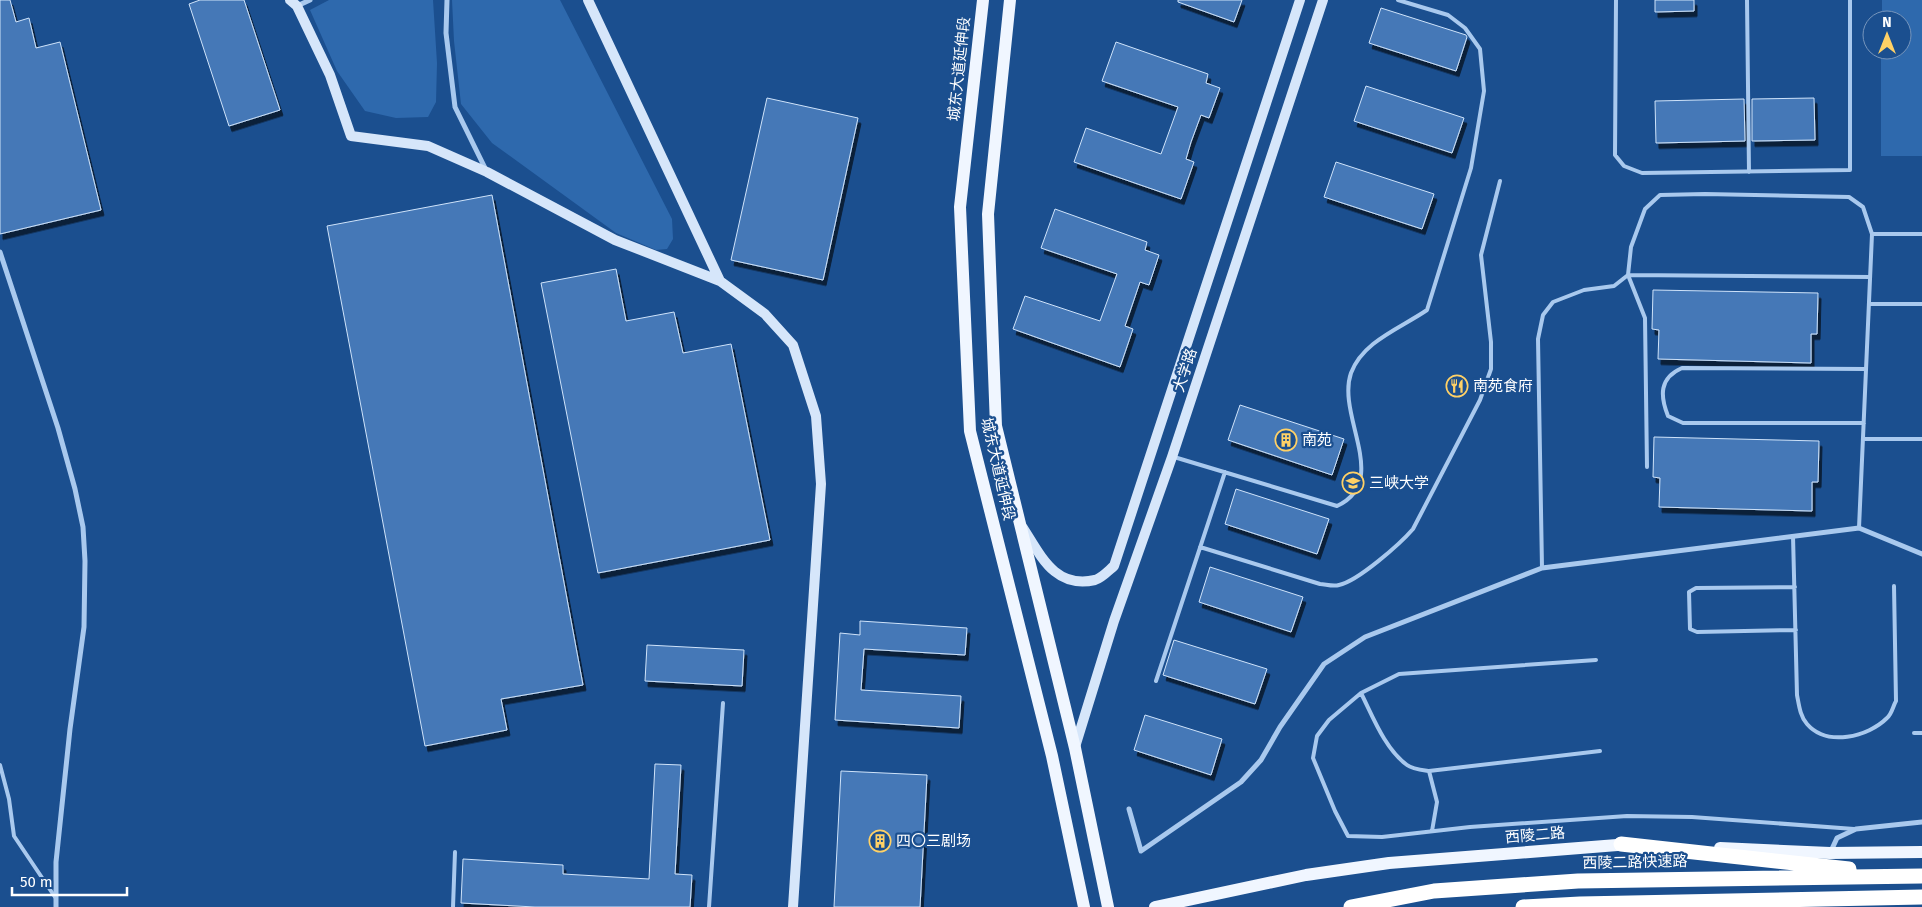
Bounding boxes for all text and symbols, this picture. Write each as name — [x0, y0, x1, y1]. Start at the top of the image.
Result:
north arrow — [1862, 10, 1912, 60]
text: N — [1882, 14, 1892, 31]
street label: 城东大道延伸段 — [945, 16, 973, 122]
street label: 大学路 — [1169, 346, 1201, 394]
restaurant icon: 南苑食府 — [1445, 374, 1469, 398]
place label: 南苑食府 — [1473, 377, 1533, 395]
street label: 城东大道延伸段 — [977, 416, 1019, 522]
building icon: 南苑 — [1274, 428, 1298, 452]
place label: 南苑 — [1302, 431, 1332, 449]
school or university icon: 三峡大学 — [1341, 471, 1365, 495]
place label: 三峡大学 — [1369, 474, 1429, 492]
street label: 西陵二路 — [1504, 823, 1566, 847]
building icon: 四〇三剧场 — [868, 829, 892, 853]
place label: 四〇三剧场 — [896, 832, 971, 850]
street label: 西陵二路快速路 — [1582, 852, 1688, 872]
scale bar — [12, 864, 128, 896]
text: 50 m — [20, 873, 53, 891]

